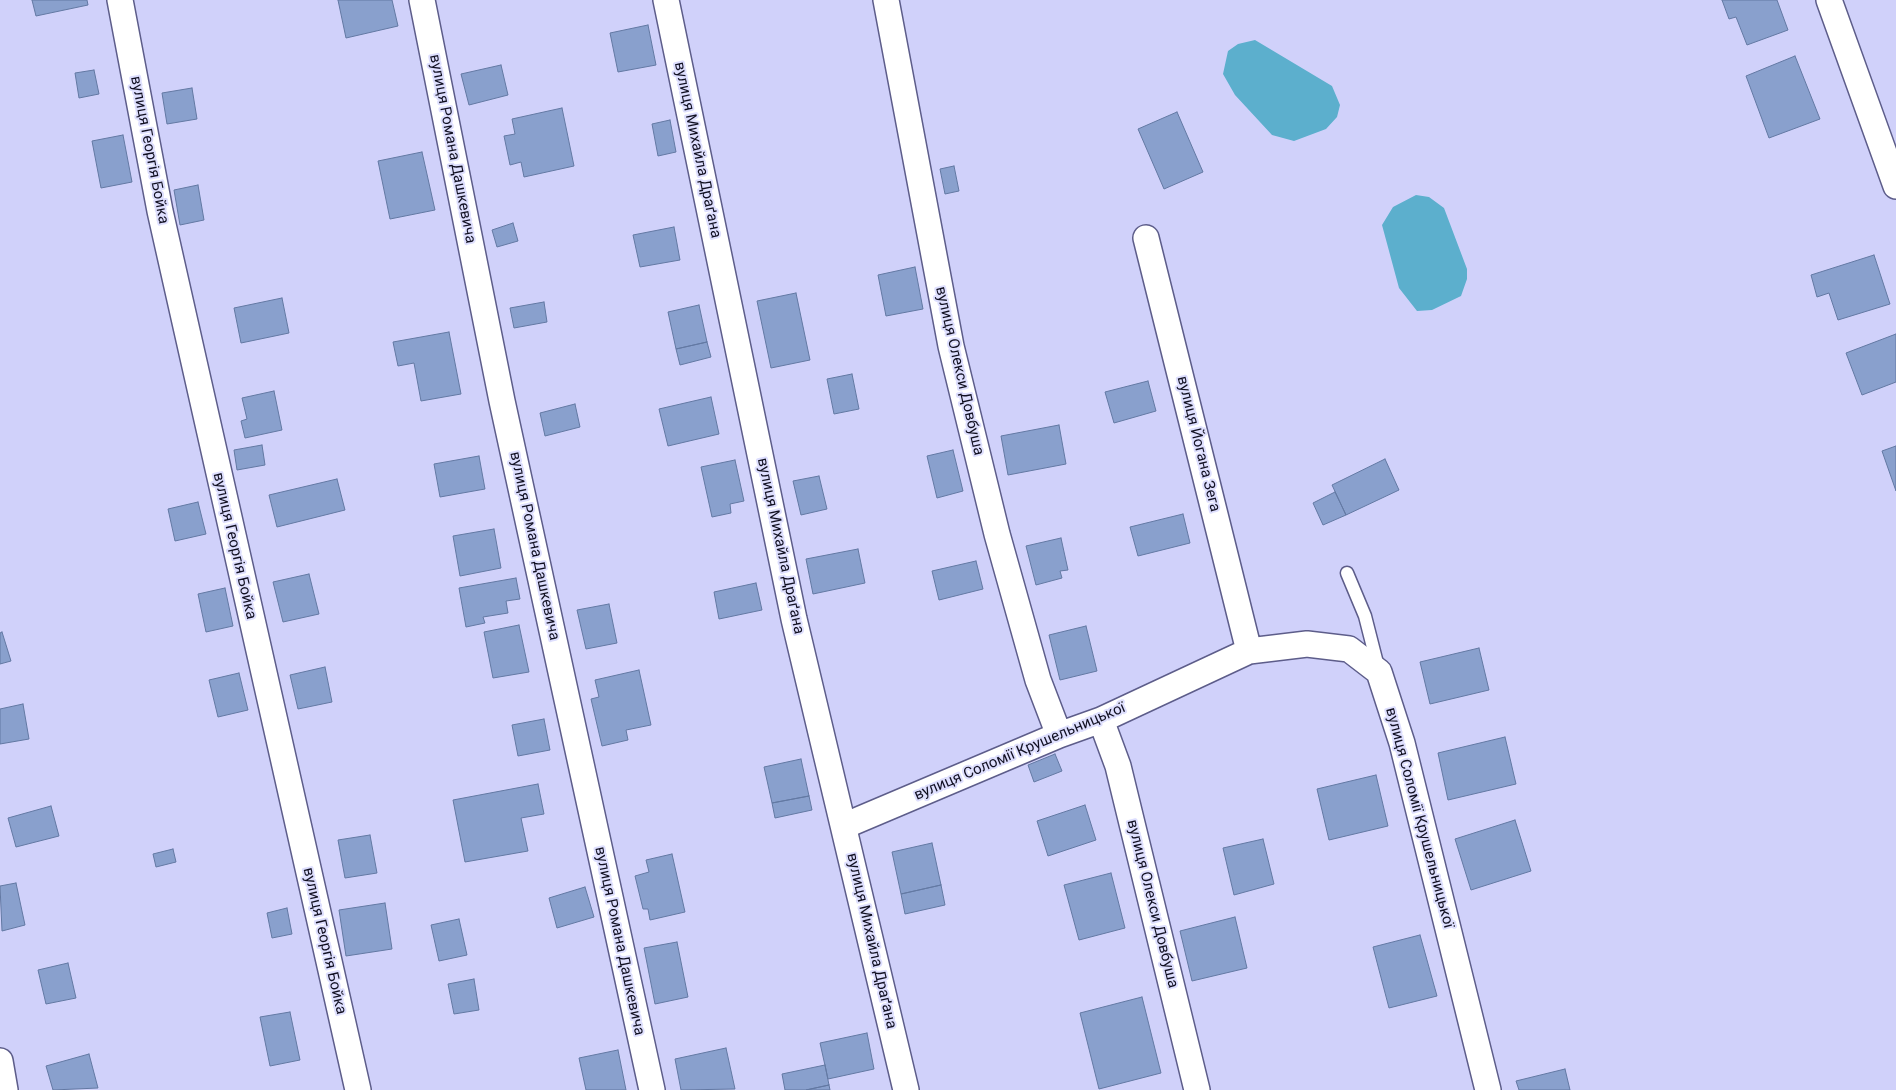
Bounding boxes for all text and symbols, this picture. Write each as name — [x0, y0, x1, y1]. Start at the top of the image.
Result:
street label: вулиця Романа Дашкевича — [425, 53, 479, 245]
street label: вулиця Михайла Драґана — [670, 60, 724, 240]
street label: вулиця Георгія Бойка — [126, 75, 172, 225]
street label: вулиця Олекси Довбуша — [931, 285, 987, 457]
street label: вулиця Йогана Зега — [1172, 374, 1224, 514]
street label: вулиця Романа Дашкевича — [505, 450, 563, 642]
street label: вулиця Михайла Драґана — [753, 456, 807, 636]
street label: вулиця Георгія Бойка — [208, 471, 260, 621]
street label: вулиця Соломії Крушельницької — [912, 699, 1128, 805]
street label: вулиця Соломії Крушельницької — [1381, 706, 1457, 930]
street label: вулиця Олекси Довбуша — [1122, 818, 1182, 990]
street label: вулиця Романа Дашкевича — [590, 845, 648, 1037]
street label: вулиця Михайла Драґана — [842, 851, 900, 1031]
street label: вулиця Георгія Бойка — [298, 866, 350, 1016]

